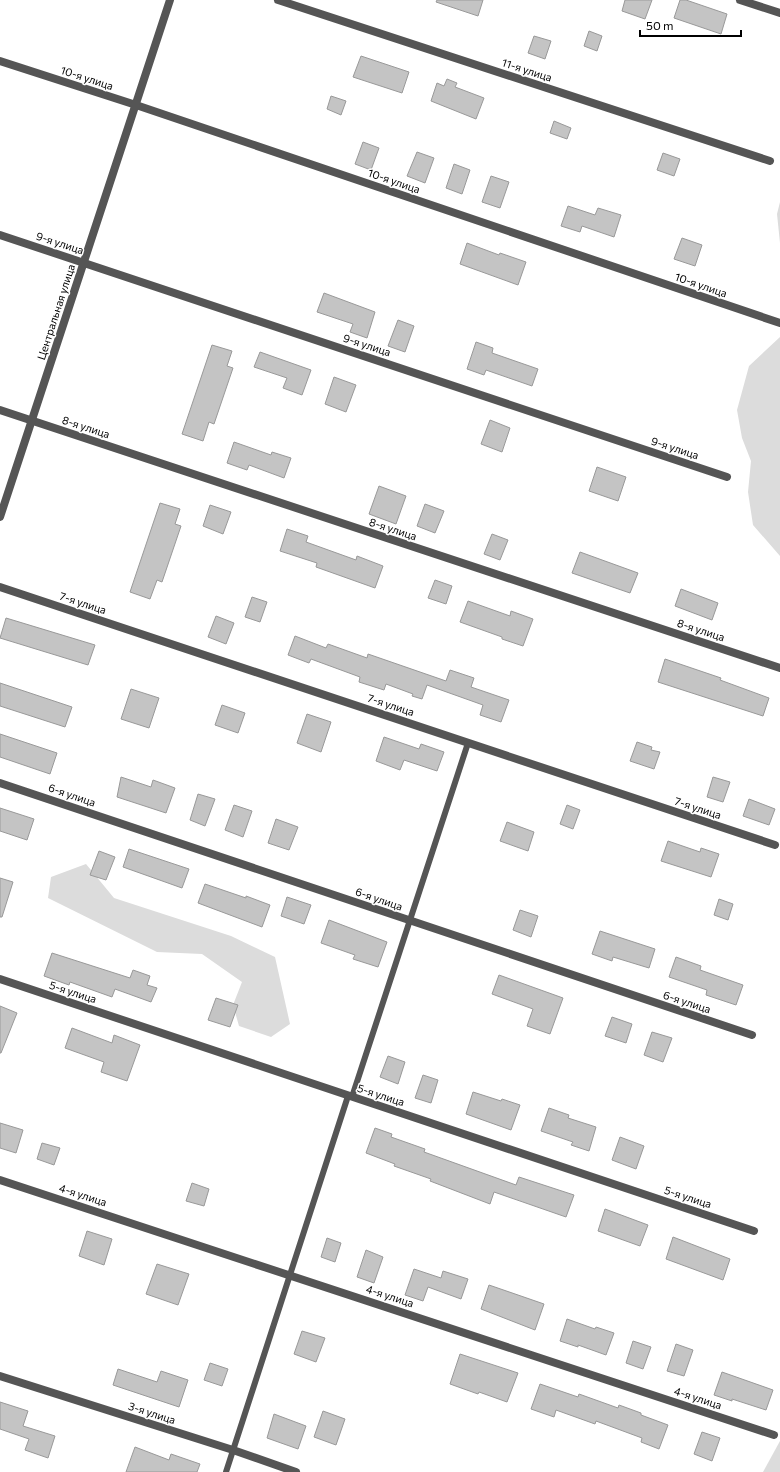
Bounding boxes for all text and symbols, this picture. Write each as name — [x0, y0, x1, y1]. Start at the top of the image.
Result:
scale bar — [640, 12, 741, 38]
text: 50 m — [646, 18, 674, 32]
street label: 11-я улица — [500, 55, 554, 84]
street label: 10-я улица — [59, 63, 115, 92]
street label: 10-я улица — [366, 166, 422, 196]
street label: 9-я улица — [35, 229, 86, 256]
street label: Центральная улица — [34, 262, 77, 361]
street label: 10-я улица — [673, 270, 729, 300]
street label: 9-я улица — [342, 331, 393, 358]
street label: 8-я улица — [61, 413, 112, 440]
street label: 9-я улица — [650, 434, 701, 461]
street label: 8-я улица — [368, 515, 419, 542]
street label: 7-я улица — [58, 589, 108, 616]
street label: 8-я улица — [676, 616, 727, 643]
street label: 7-я улица — [366, 691, 416, 718]
street label: 6-я улица — [47, 780, 98, 809]
street label: 7-я улица — [673, 794, 723, 821]
street label: 6-я улица — [354, 884, 405, 913]
street label: 5-я улица — [48, 978, 98, 1005]
street label: 6-я улица — [662, 988, 713, 1015]
street label: 5-я улица — [356, 1081, 406, 1108]
street label: 4-я улица — [58, 1181, 109, 1208]
street label: 5-я улица — [663, 1183, 713, 1210]
street label: 4-я улица — [365, 1282, 416, 1309]
street label: 4-я улица — [673, 1384, 724, 1411]
street label: 3-я улица — [127, 1399, 177, 1426]

